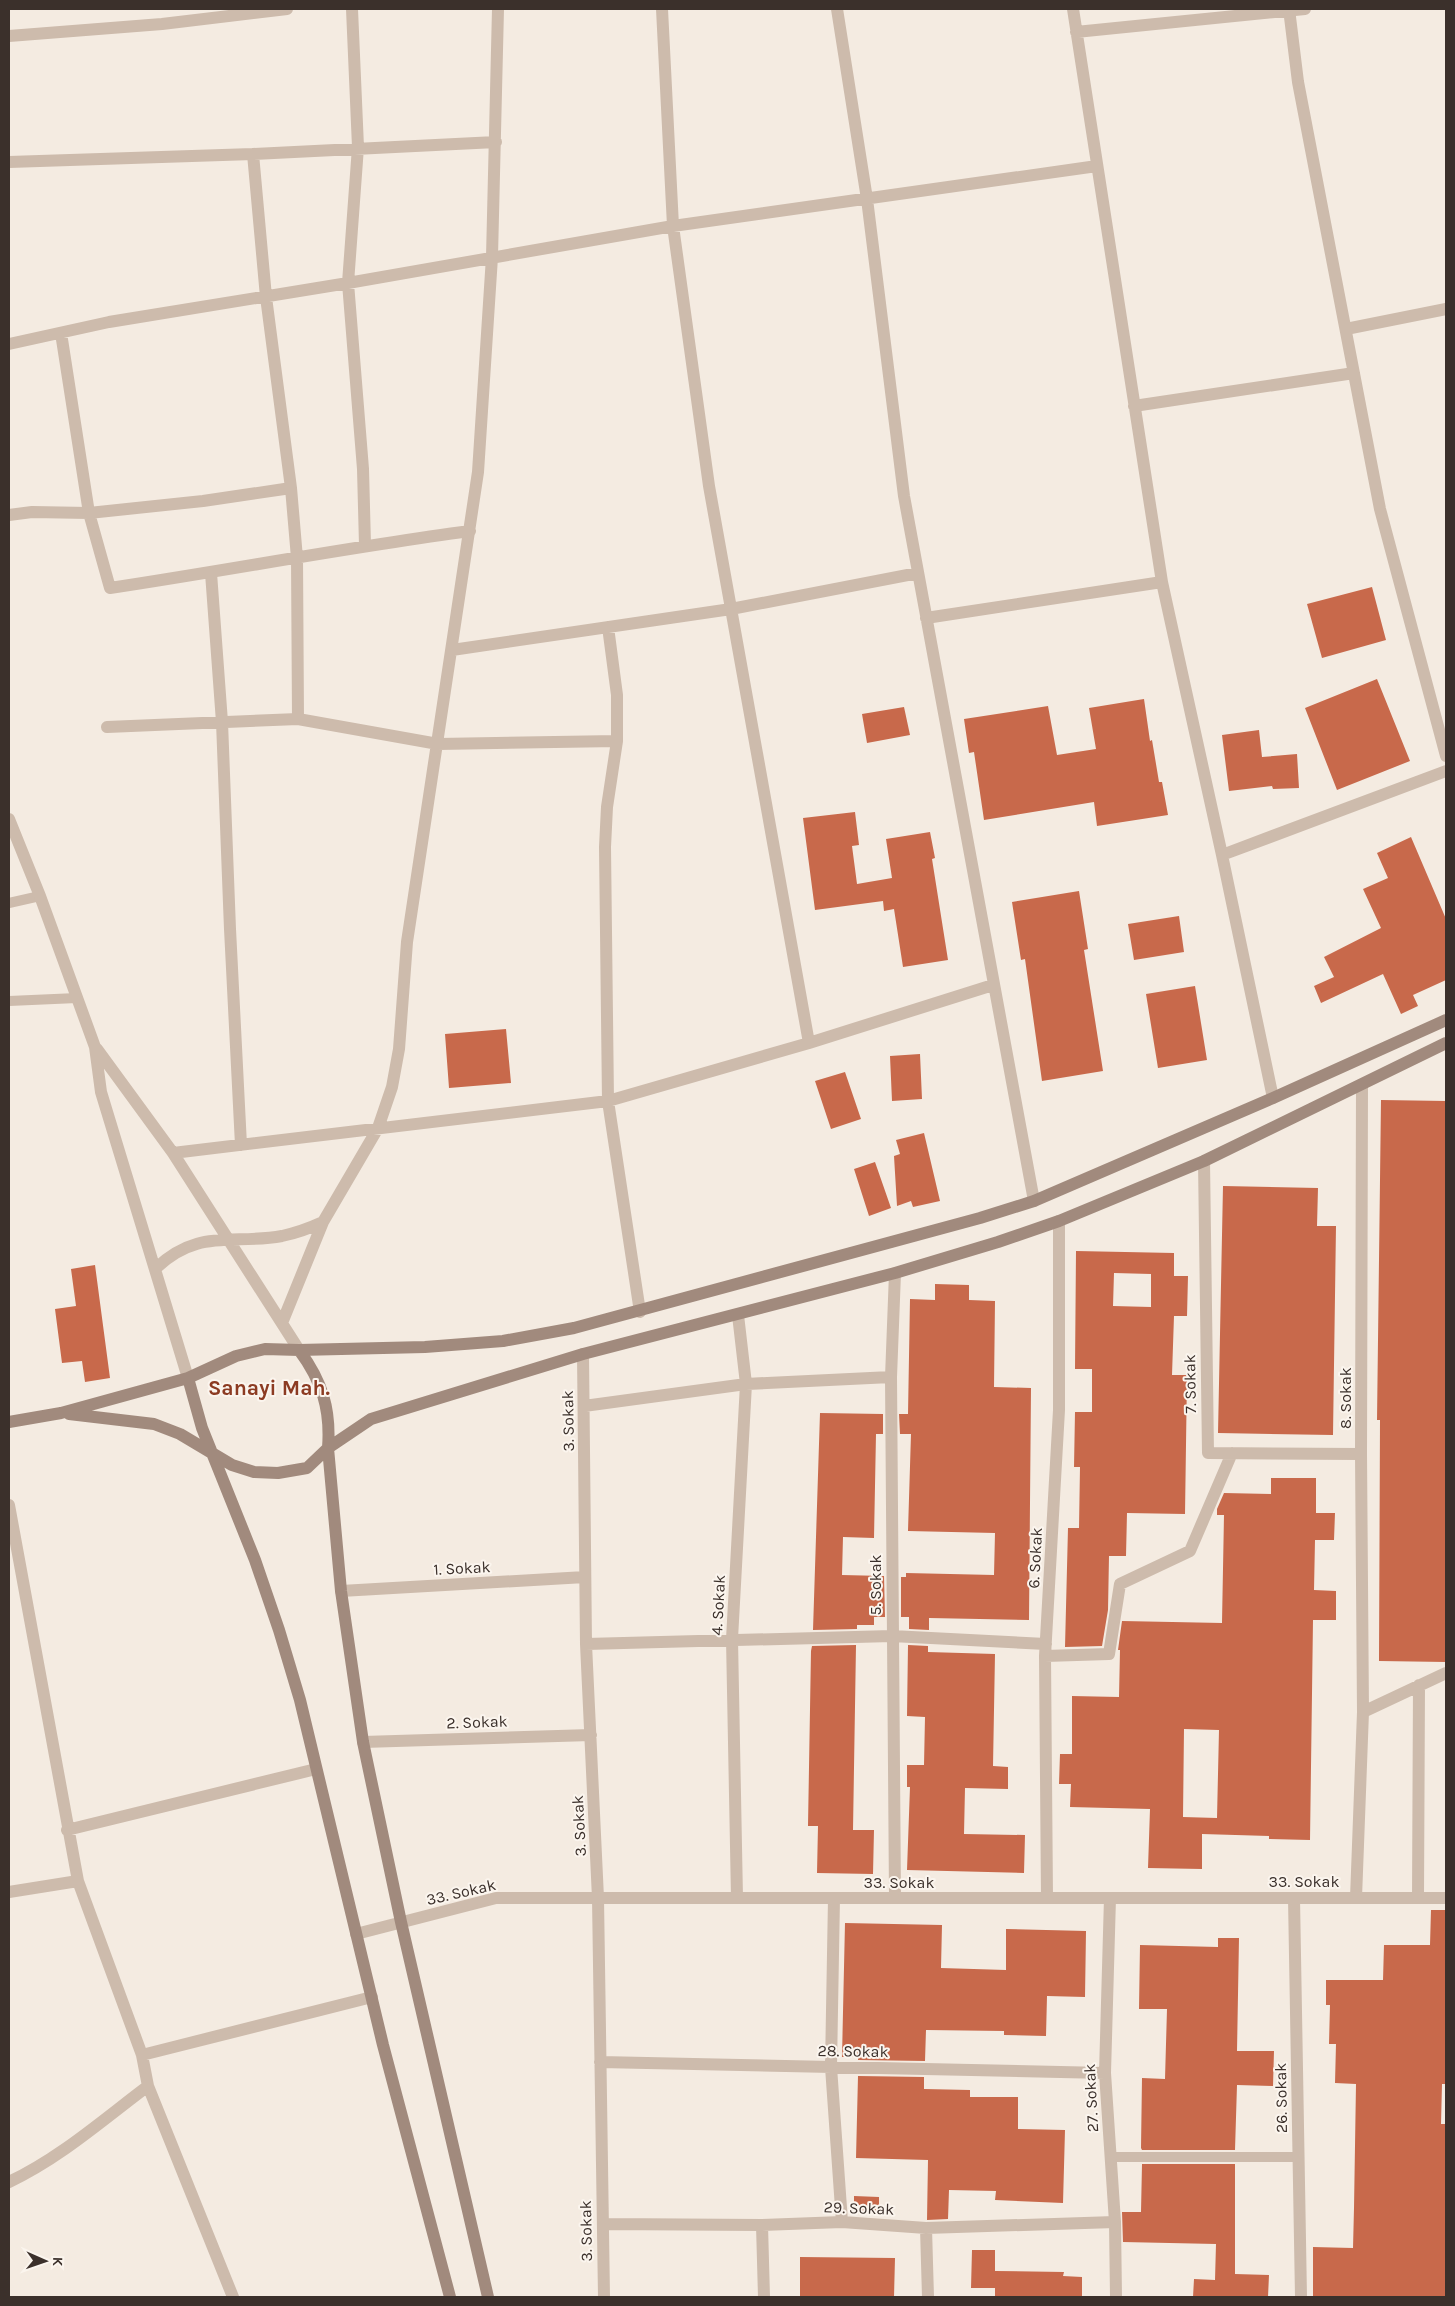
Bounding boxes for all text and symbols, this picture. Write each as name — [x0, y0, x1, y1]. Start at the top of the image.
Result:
street label: 7. Sokak — [1180, 1354, 1200, 1414]
street label: 8. Sokak — [1336, 1367, 1355, 1429]
district label: Sanayi Mah. — [208, 1376, 330, 1400]
street label: 3. Sokak — [558, 1390, 578, 1452]
street label: 6. Sokak — [1024, 1527, 1046, 1589]
street label: 5. Sokak — [866, 1555, 885, 1615]
street label: 1. Sokak — [433, 1557, 491, 1579]
street label: 4. Sokak — [707, 1574, 729, 1636]
street label: 2. Sokak — [446, 1711, 508, 1733]
street label: 3. Sokak — [568, 1795, 590, 1857]
street label: 33. Sokak — [1269, 1872, 1339, 1891]
street label: 33. Sokak — [864, 1873, 934, 1892]
street label: 33. Sokak — [424, 1875, 498, 1909]
street label: 28. Sokak — [817, 2041, 889, 2061]
street label: 27. Sokak — [1080, 2063, 1102, 2133]
street label: 26. Sokak — [1271, 2063, 1291, 2133]
street label: 29. Sokak — [823, 2197, 895, 2219]
street label: 3. Sokak — [576, 2200, 596, 2262]
north arrow — [20, 2236, 70, 2286]
text: K — [49, 2257, 66, 2267]

